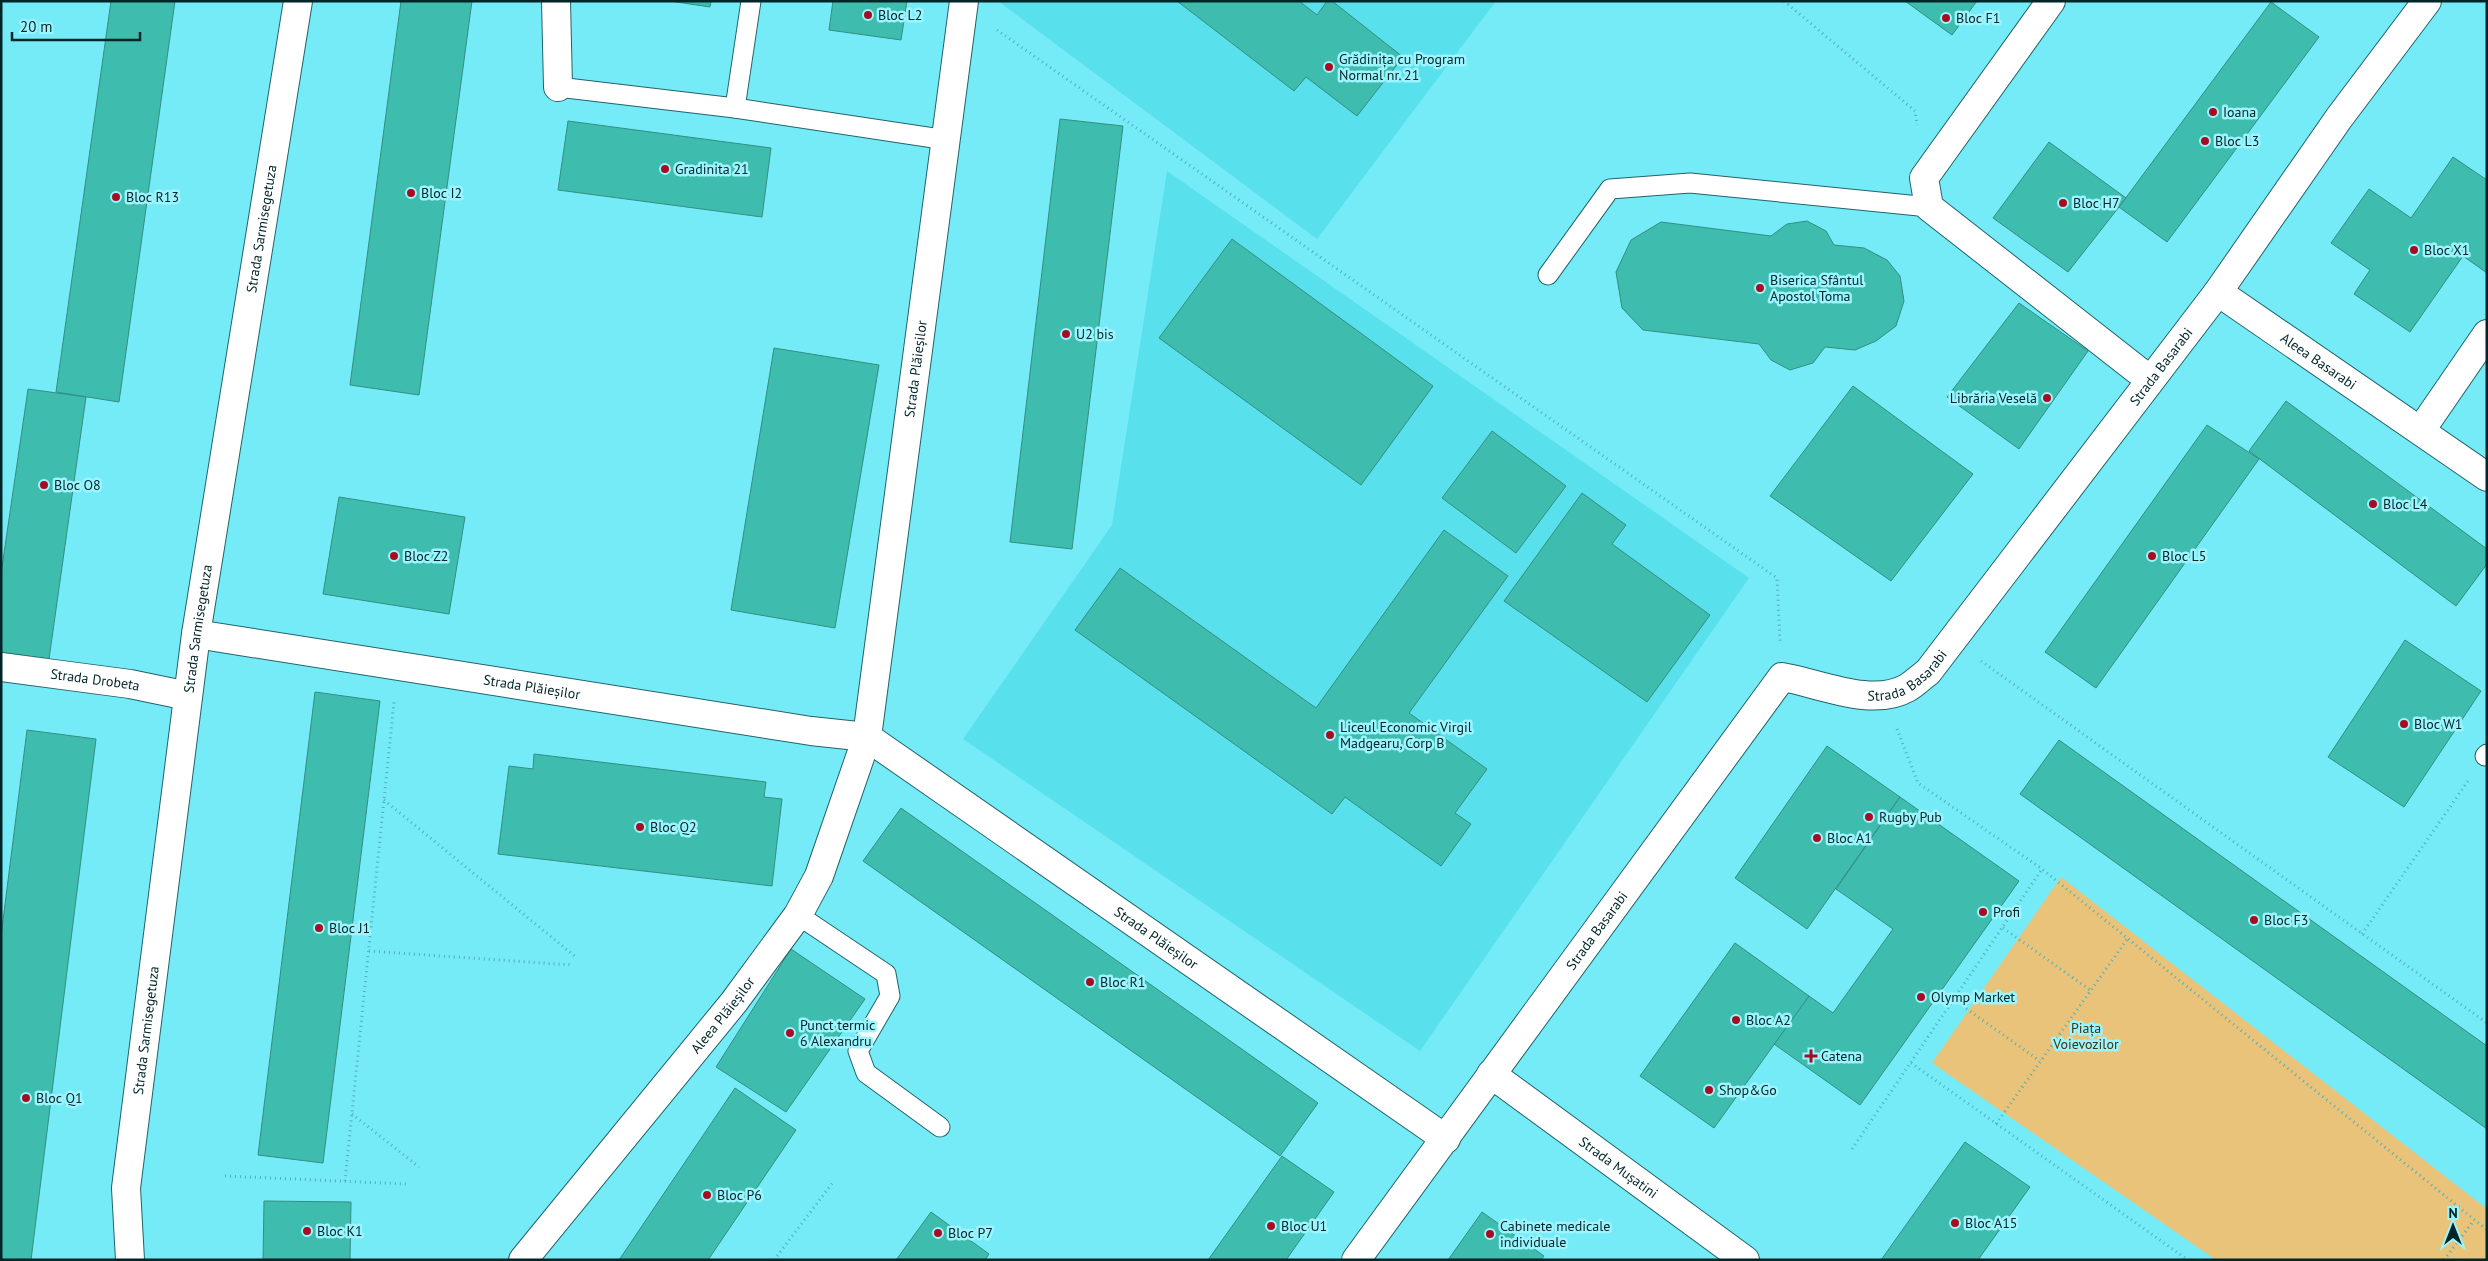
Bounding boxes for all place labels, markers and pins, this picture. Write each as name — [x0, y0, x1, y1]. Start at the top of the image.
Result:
place label: Bloc L2 — [878, 6, 922, 24]
marker: Bloc L2 — [862, 9, 874, 21]
place label: Bloc F1 — [1956, 9, 2000, 27]
marker: Bloc F1 — [1940, 12, 1952, 24]
place label: Grădinița cu Program Normal nr. 21 — [1339, 50, 1465, 84]
marker: Grădinița cu Program Normal nr. 21 — [1323, 61, 1335, 73]
place label: Ioana — [2223, 103, 2256, 121]
marker: Ioana — [2207, 106, 2219, 118]
place label: Bloc L3 — [2215, 132, 2259, 150]
marker: Bloc L3 — [2199, 135, 2211, 147]
place label: Gradinita 21 — [675, 160, 749, 178]
marker: Gradinita 21 — [659, 163, 671, 175]
place label: Bloc I2 — [421, 184, 462, 202]
marker: Bloc I2 — [405, 187, 417, 199]
place label: Bloc R13 — [126, 188, 179, 206]
marker: Bloc R13 — [110, 191, 122, 203]
place label: Bloc H7 — [2073, 194, 2120, 212]
marker: Bloc H7 — [2057, 197, 2069, 209]
place label: Bloc X1 — [2424, 241, 2469, 259]
marker: Bloc X1 — [2408, 244, 2420, 256]
place label: Biserica Sfântul Apostol Toma — [1770, 271, 1863, 305]
marker: Biserica Sfântul Apostol Toma — [1754, 282, 1766, 294]
place label: U2 bis — [1076, 325, 1114, 343]
marker: U2 bis — [1060, 328, 1072, 340]
place label: Librăria Veselă — [1950, 389, 2037, 407]
marker: Librăria Veselă — [2041, 392, 2053, 404]
place label: Bloc O8 — [54, 476, 101, 494]
marker: Bloc O8 — [38, 479, 50, 491]
place label: Bloc L4 — [2383, 495, 2428, 513]
marker: Bloc L4 — [2367, 498, 2379, 510]
place label: Bloc Z2 — [404, 547, 448, 565]
place label: Bloc L5 — [2162, 547, 2206, 565]
marker: Bloc Z2 — [388, 550, 400, 562]
marker: Bloc L5 — [2146, 550, 2158, 562]
place label: Bloc W1 — [2414, 715, 2462, 733]
place label: Liceul Economic Virgil Madgearu, Corp B — [1340, 718, 1472, 752]
marker: Bloc W1 — [2398, 718, 2410, 730]
marker: Liceul Economic Virgil Madgearu, Corp B — [1324, 729, 1336, 741]
place label: Rugby Pub — [1879, 808, 1942, 826]
marker: Rugby Pub — [1863, 811, 1875, 823]
place label: Bloc Q2 — [650, 818, 697, 836]
marker: Bloc Q2 — [634, 821, 646, 833]
place label: Bloc A1 — [1827, 829, 1872, 847]
marker: Bloc A1 — [1811, 832, 1823, 844]
place label: Profi — [1993, 903, 2020, 921]
marker: Profi — [1977, 906, 1989, 918]
place label: Bloc F3 — [2264, 911, 2308, 929]
marker: Bloc F3 — [2248, 914, 2260, 926]
place label: Bloc J1 — [329, 919, 370, 937]
marker: Bloc J1 — [313, 922, 325, 934]
place label: Bloc R1 — [1100, 973, 1145, 991]
marker: Bloc R1 — [1084, 976, 1096, 988]
place label: Olymp Market — [1931, 988, 2015, 1006]
marker: Olymp Market — [1915, 991, 1927, 1003]
place label: Bloc A2 — [1746, 1011, 1791, 1029]
marker: Bloc A2 — [1730, 1014, 1742, 1026]
place label: Punct termic 6 Alexandru — [800, 1016, 875, 1050]
marker: Punct termic 6 Alexandru — [784, 1027, 796, 1039]
place label: Catena — [1821, 1047, 1862, 1065]
marker: Catena — [1805, 1050, 1817, 1062]
place label: Shop&Go — [1719, 1081, 1777, 1099]
marker: Shop&Go — [1703, 1084, 1715, 1096]
place label: Bloc Q1 — [36, 1089, 83, 1107]
marker: Bloc Q1 — [20, 1092, 32, 1104]
place label: Bloc P6 — [717, 1186, 762, 1204]
marker: Bloc P6 — [701, 1189, 713, 1201]
place label: Bloc A15 — [1965, 1214, 2018, 1232]
place label: Bloc U1 — [1281, 1217, 1327, 1235]
place label: Cabinete medicale individuale — [1500, 1217, 1610, 1251]
marker: Bloc A15 — [1949, 1217, 1961, 1229]
marker: Bloc U1 — [1265, 1220, 1277, 1232]
place label: Bloc K1 — [317, 1222, 363, 1240]
place label: Bloc P7 — [948, 1224, 993, 1242]
marker: Bloc K1 — [301, 1225, 313, 1237]
marker: Bloc P7 — [932, 1227, 944, 1239]
marker: Cabinete medicale individuale — [1484, 1228, 1496, 1240]

